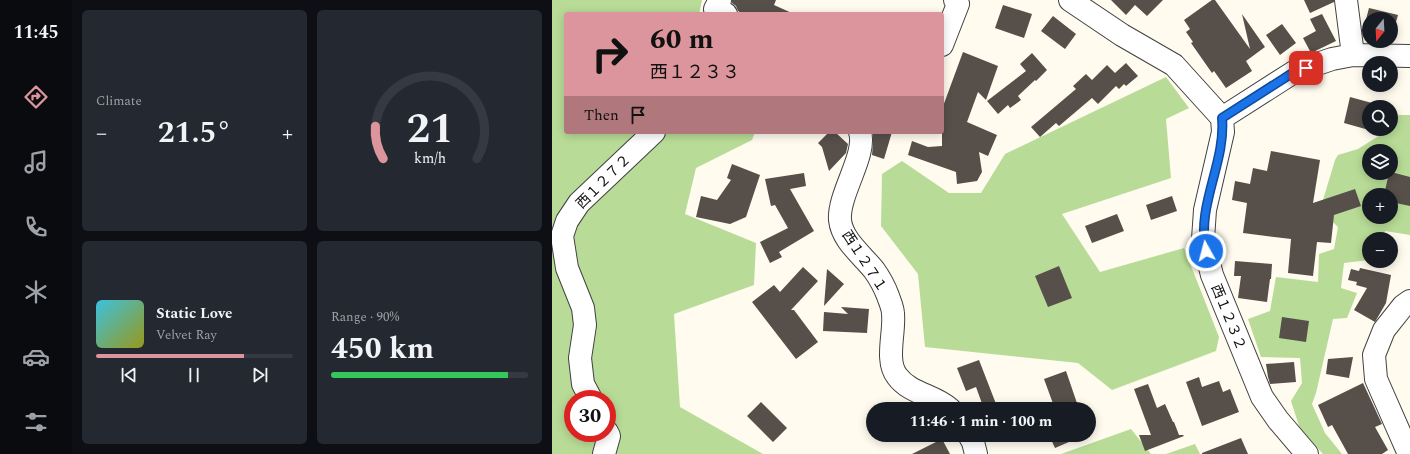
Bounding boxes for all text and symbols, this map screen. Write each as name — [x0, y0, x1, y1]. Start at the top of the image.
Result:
north arrow — [1362, 12, 1398, 48]
map controls — [1362, 12, 1398, 268]
text: 60 m — [650, 18, 714, 61]
text: 11:45 — [13, 19, 59, 46]
icon: right — [584, 28, 636, 80]
pin — [1289, 51, 1323, 85]
button: sound — [1362, 56, 1398, 92]
icon: arrive — [1295, 57, 1317, 79]
text: 西１２３３ — [650, 59, 740, 86]
icon: directions — [22, 83, 50, 111]
text: Climate — [96, 91, 142, 111]
text: 21 — [406, 97, 453, 160]
button: search — [1362, 100, 1398, 136]
text: Then — [584, 104, 619, 127]
icon: arrive — [627, 104, 649, 126]
text: 21.5° — [158, 110, 231, 156]
text: − — [96, 117, 107, 150]
text: + — [282, 117, 293, 150]
button: layers — [1362, 144, 1398, 180]
text: km/h — [413, 147, 446, 169]
icon: music — [22, 148, 50, 176]
street label: 西１２７２ — [571, 149, 636, 214]
button: + — [1362, 188, 1398, 224]
icon: phone — [22, 213, 50, 241]
street label: 西１２７１ — [837, 226, 892, 296]
position arrow — [1185, 230, 1227, 272]
button: − — [1362, 232, 1398, 268]
icon: climate — [22, 278, 50, 306]
street label: 西１２３２ — [1206, 281, 1251, 354]
text: Static Love — [156, 302, 232, 325]
text: Range · 90% — [331, 307, 399, 327]
text: Velvet Ray — [156, 325, 217, 345]
text: 450 km — [331, 326, 434, 372]
icon: car — [22, 343, 50, 371]
icon: previous — [118, 364, 140, 386]
icon: pause — [183, 364, 205, 386]
icon: next — [249, 364, 271, 386]
speed limit sign: 30 — [564, 390, 616, 442]
icon: filters — [22, 408, 50, 436]
text: 11:46 · 1 min · 100 m — [910, 410, 1052, 433]

